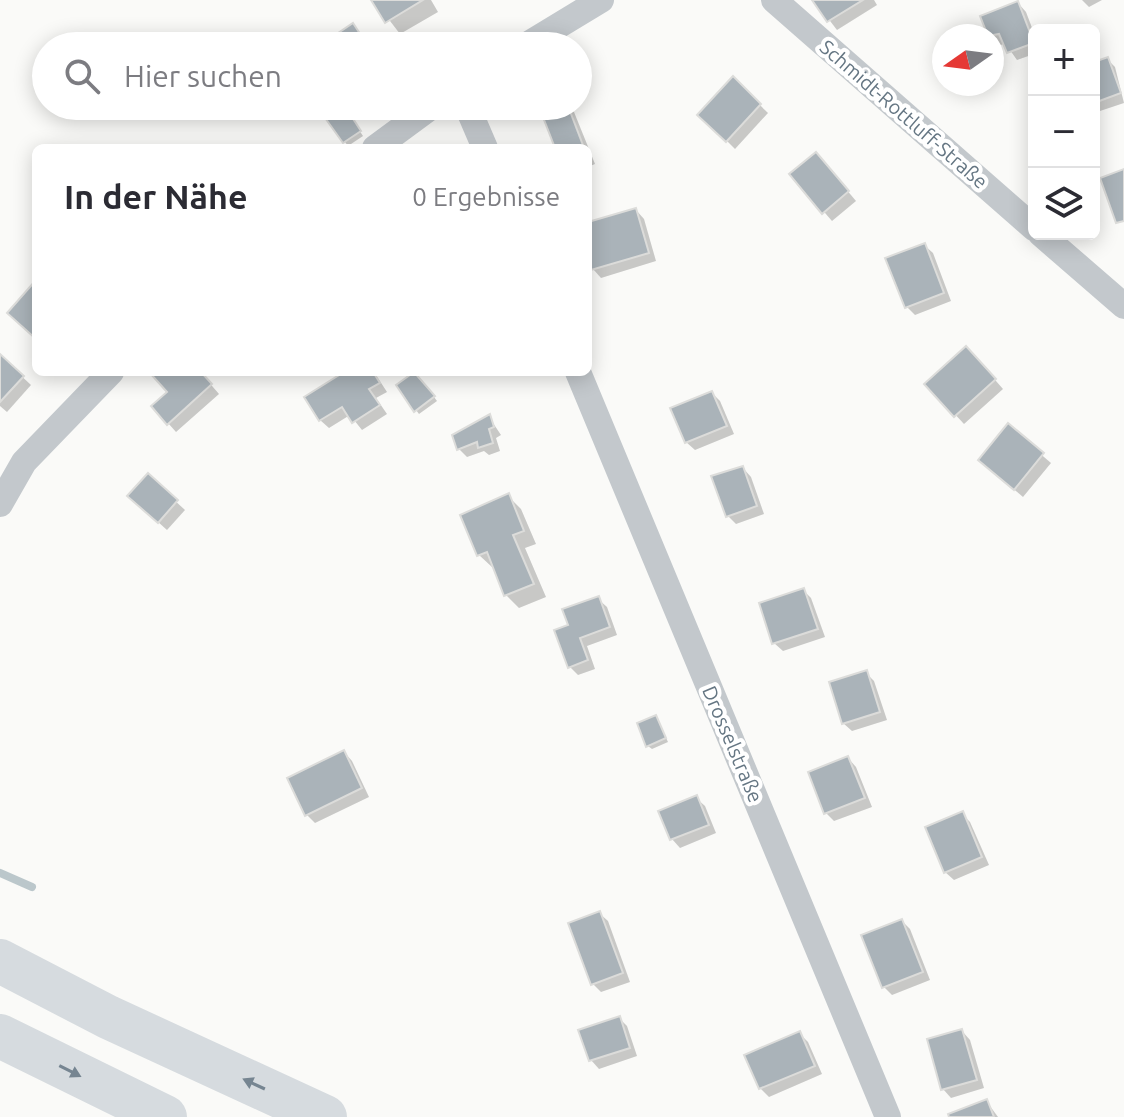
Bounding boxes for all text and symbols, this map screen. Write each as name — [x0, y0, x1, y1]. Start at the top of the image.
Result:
north arrow — [932, 24, 1004, 96]
map controls — [1028, 24, 1100, 240]
button: + — [1028, 24, 1100, 96]
search box — [32, 32, 592, 120]
street label: Schmidt-Rottluff-Straße — [816, 35, 992, 193]
icon: search — [60, 54, 104, 98]
text: Hier suchen — [124, 59, 282, 93]
button: − — [1028, 96, 1100, 168]
button: layers — [1028, 168, 1100, 240]
text: In der Nähe — [64, 177, 247, 215]
text: 0 Ergebnisse — [412, 182, 560, 211]
street label: Drosselstraße — [698, 682, 768, 806]
one-way arrow — [58, 1064, 81, 1078]
one-way arrow — [242, 1078, 265, 1091]

